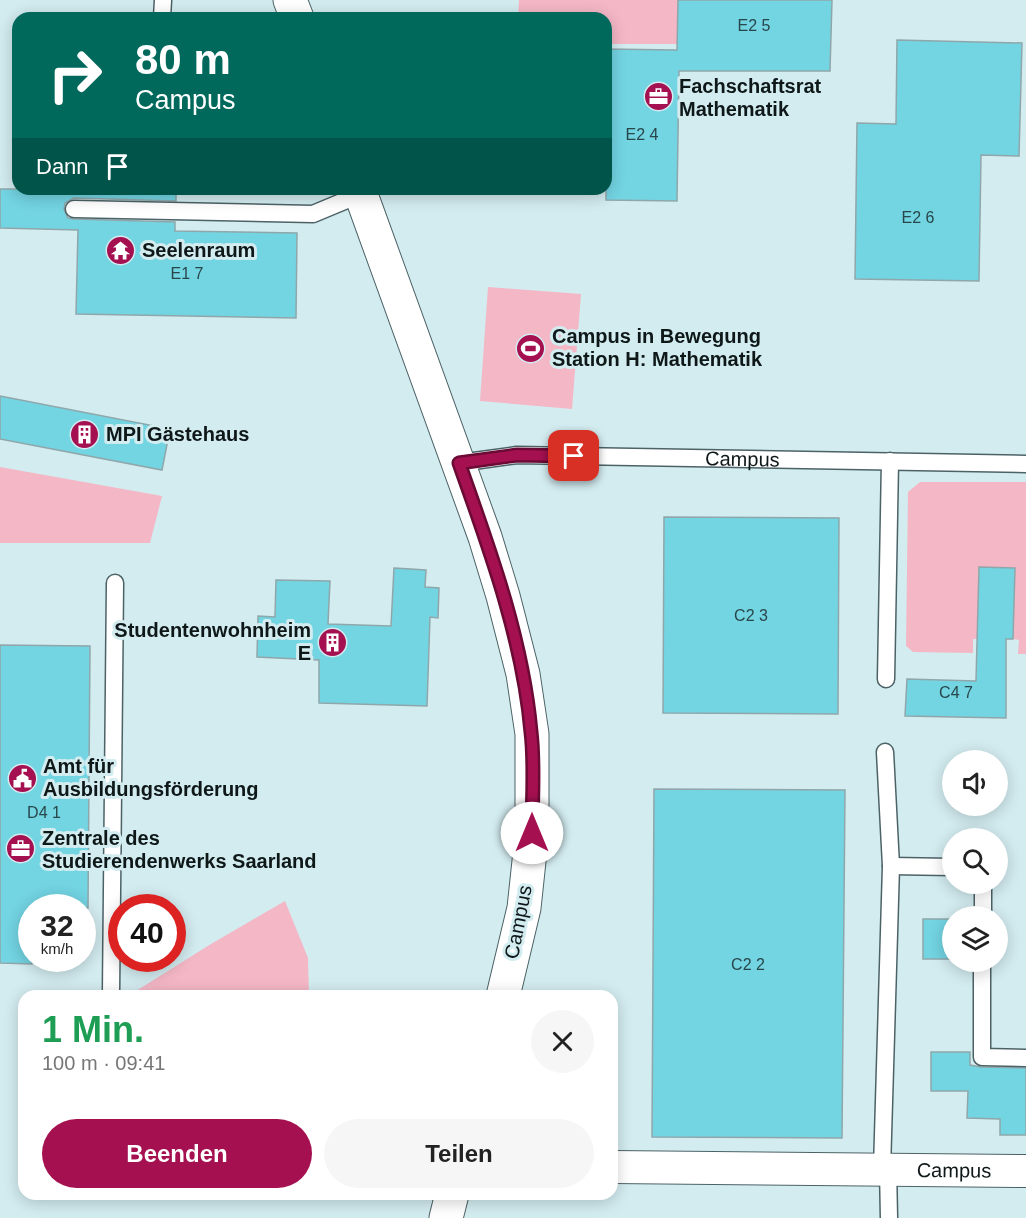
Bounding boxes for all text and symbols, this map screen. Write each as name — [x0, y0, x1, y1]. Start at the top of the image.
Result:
house number: E2 5 — [738, 17, 771, 34]
icon: right — [36, 36, 114, 114]
text: 80 m — [135, 36, 231, 83]
place label: Fachschaftsrat Mathematik — [679, 75, 822, 120]
office icon: Fachschaftsrat Mathematik — [642, 81, 674, 113]
text: Campus — [135, 85, 236, 115]
house number: E2 4 — [626, 126, 659, 143]
icon: arrive — [101, 150, 134, 183]
text: Dann — [36, 154, 89, 179]
house number: E2 6 — [902, 209, 935, 226]
temple icon: Seelenraum — [105, 234, 137, 266]
place label: Seelenraum — [142, 239, 255, 261]
house number: E1 7 — [171, 265, 204, 282]
place label: Campus in Bewegung Station H: Mathematik — [552, 325, 763, 370]
sports icon: Campus in Bewegung Station H: Mathematik — [515, 332, 547, 364]
building icon: MPI Gästehaus — [69, 418, 101, 450]
place label: MPI Gästehaus — [106, 423, 249, 445]
pin — [548, 430, 599, 481]
icon: arrive — [557, 439, 590, 472]
street label: Campus — [705, 447, 780, 471]
house number: C2 3 — [734, 607, 768, 624]
place label: Studentenwohnheim E — [114, 619, 311, 664]
building icon: Studentenwohnheim E — [316, 626, 348, 658]
house number: C4 7 — [939, 684, 973, 701]
map controls — [942, 750, 1008, 972]
button: sound — [942, 750, 1008, 816]
place label: Amt für Ausbildungsförderung — [43, 755, 259, 800]
public building icon: Amt für Ausbildungsförderung — [6, 762, 38, 794]
position arrow — [500, 801, 564, 865]
house number: D4 1 — [27, 804, 61, 821]
place label: Zentrale des Studierendenwerks Saarland — [42, 827, 317, 872]
button: search — [942, 828, 1008, 894]
office icon: Zentrale des Studierendenwerks Saarland — [5, 833, 37, 865]
street label: Campus — [500, 883, 536, 961]
speed limit sign: 40 — [108, 894, 186, 972]
button: layers — [942, 906, 1008, 972]
text: 32 — [40, 909, 74, 942]
text: km/h — [41, 940, 73, 957]
house number: C2 2 — [731, 956, 765, 973]
text: 1 Min. — [42, 1009, 144, 1050]
button: close — [531, 1010, 594, 1073]
text: 100 m · 09:41 — [42, 1052, 165, 1074]
button: Beenden — [42, 1119, 312, 1188]
button: Teilen — [324, 1119, 594, 1188]
street label: Campus — [917, 1159, 991, 1182]

